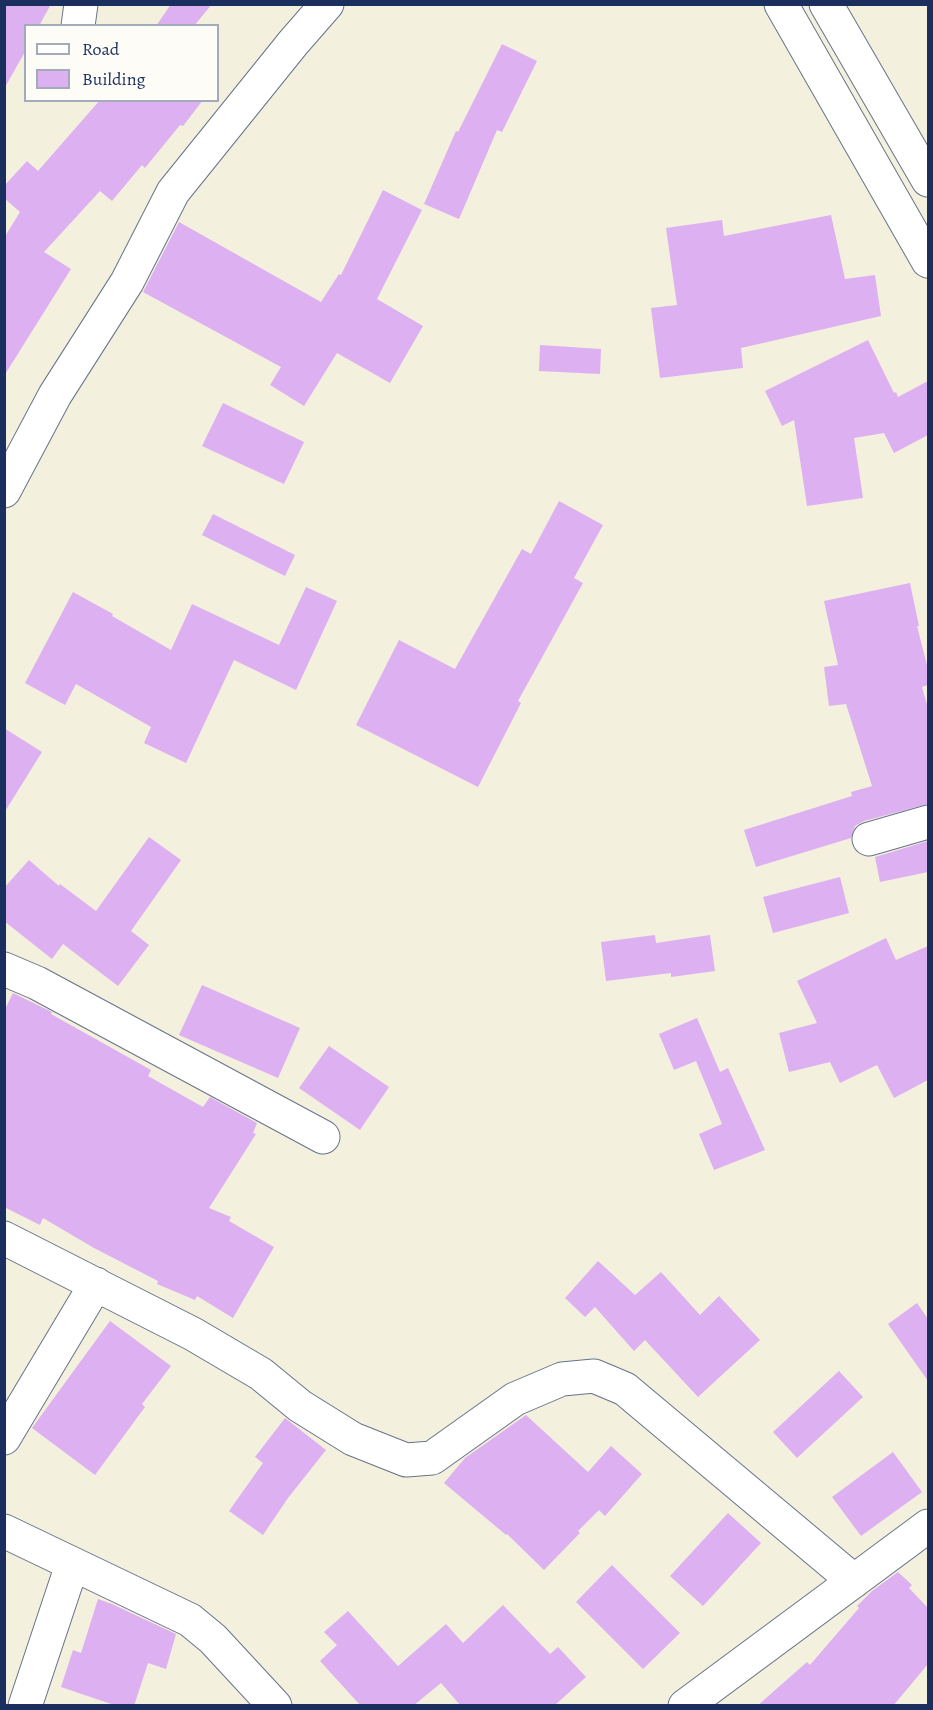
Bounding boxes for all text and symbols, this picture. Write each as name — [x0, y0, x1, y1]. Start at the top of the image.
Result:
legend — [24, 24, 219, 102]
text: Road — [82, 37, 119, 61]
text: Building — [82, 67, 146, 91]

